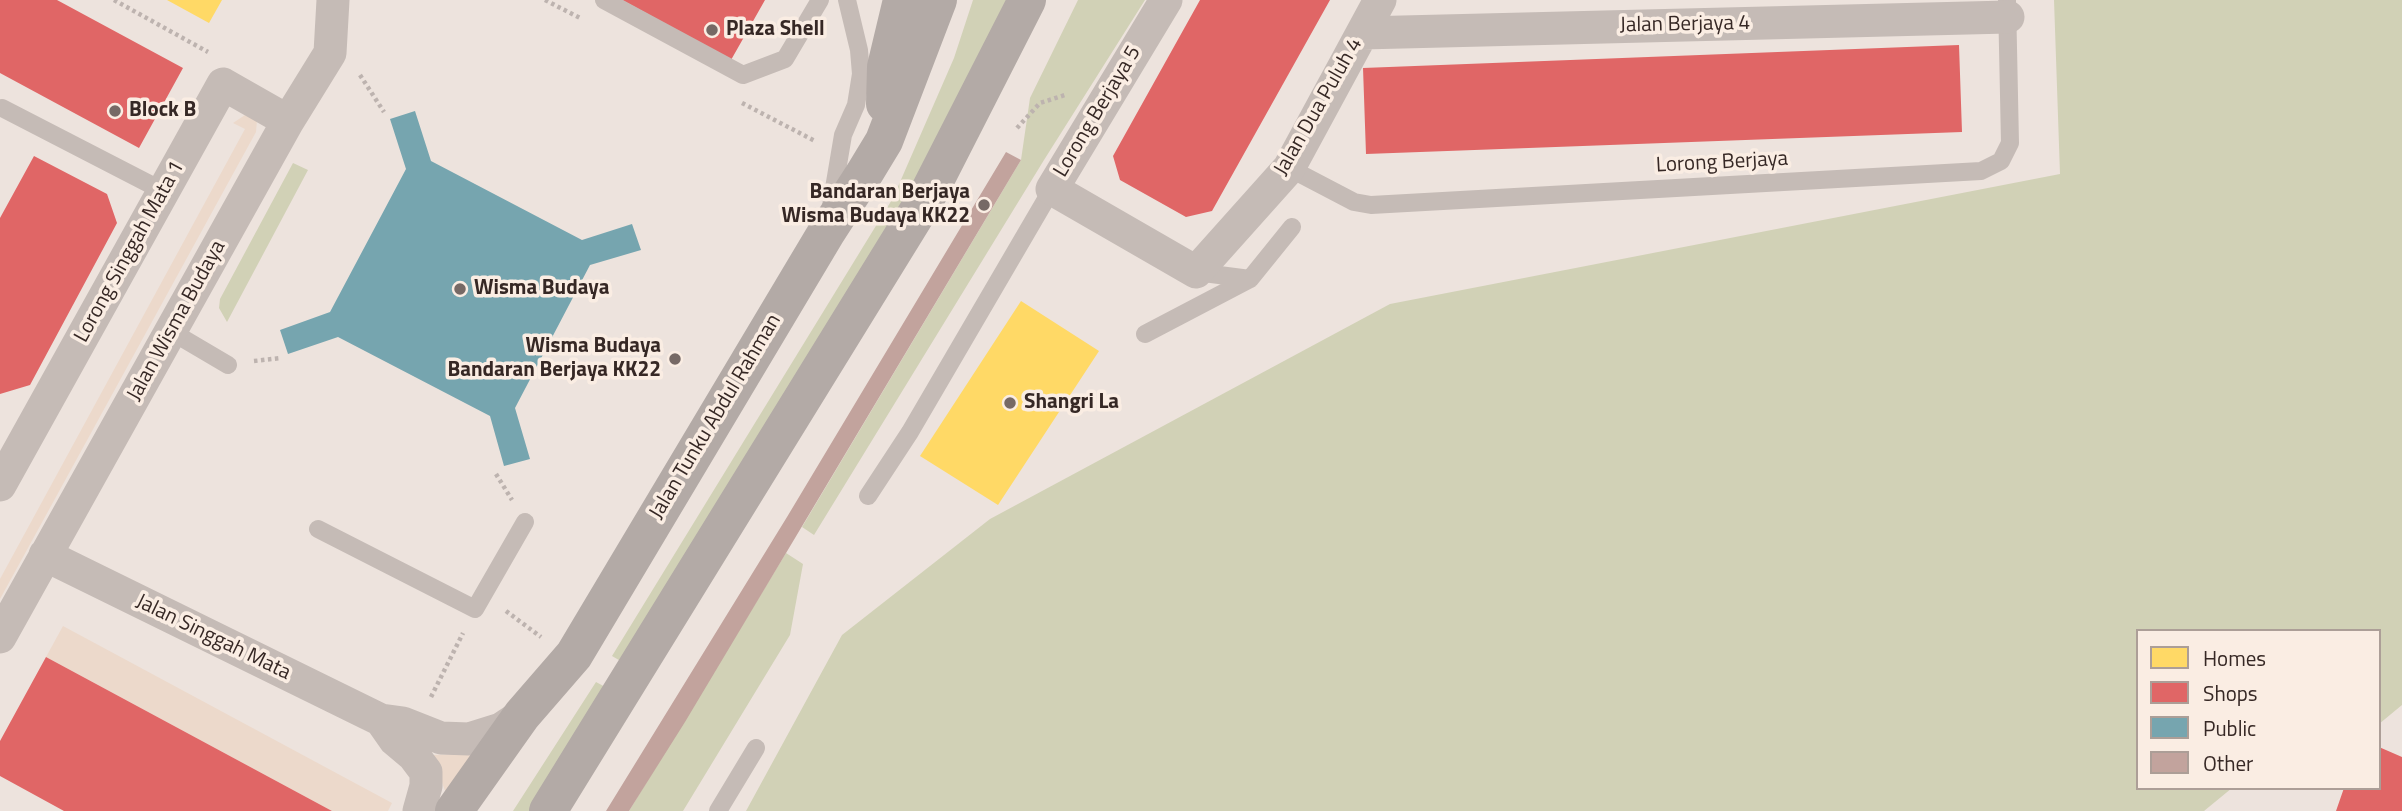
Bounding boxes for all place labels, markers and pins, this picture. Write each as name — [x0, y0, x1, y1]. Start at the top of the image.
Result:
place label: Plaza Shell — [726, 17, 825, 43]
marker: Plaza Shell — [704, 22, 720, 38]
place label: Block B — [129, 98, 196, 124]
marker: Block B — [107, 103, 123, 119]
place label: Bandaran Berjaya Wisma Budaya KK22 — [782, 180, 970, 230]
marker: Bandaran Berjaya Wisma Budaya KK22 — [976, 197, 992, 213]
place label: Wisma Budaya — [474, 276, 609, 302]
marker: Wisma Budaya — [452, 281, 468, 297]
place label: Wisma Budaya Bandaran Berjaya KK22 — [447, 334, 661, 384]
marker: Wisma Budaya Bandaran Berjaya KK22 — [667, 351, 683, 367]
place label: Shangri La — [1024, 390, 1119, 416]
marker: Shangri La — [1002, 395, 1018, 411]

